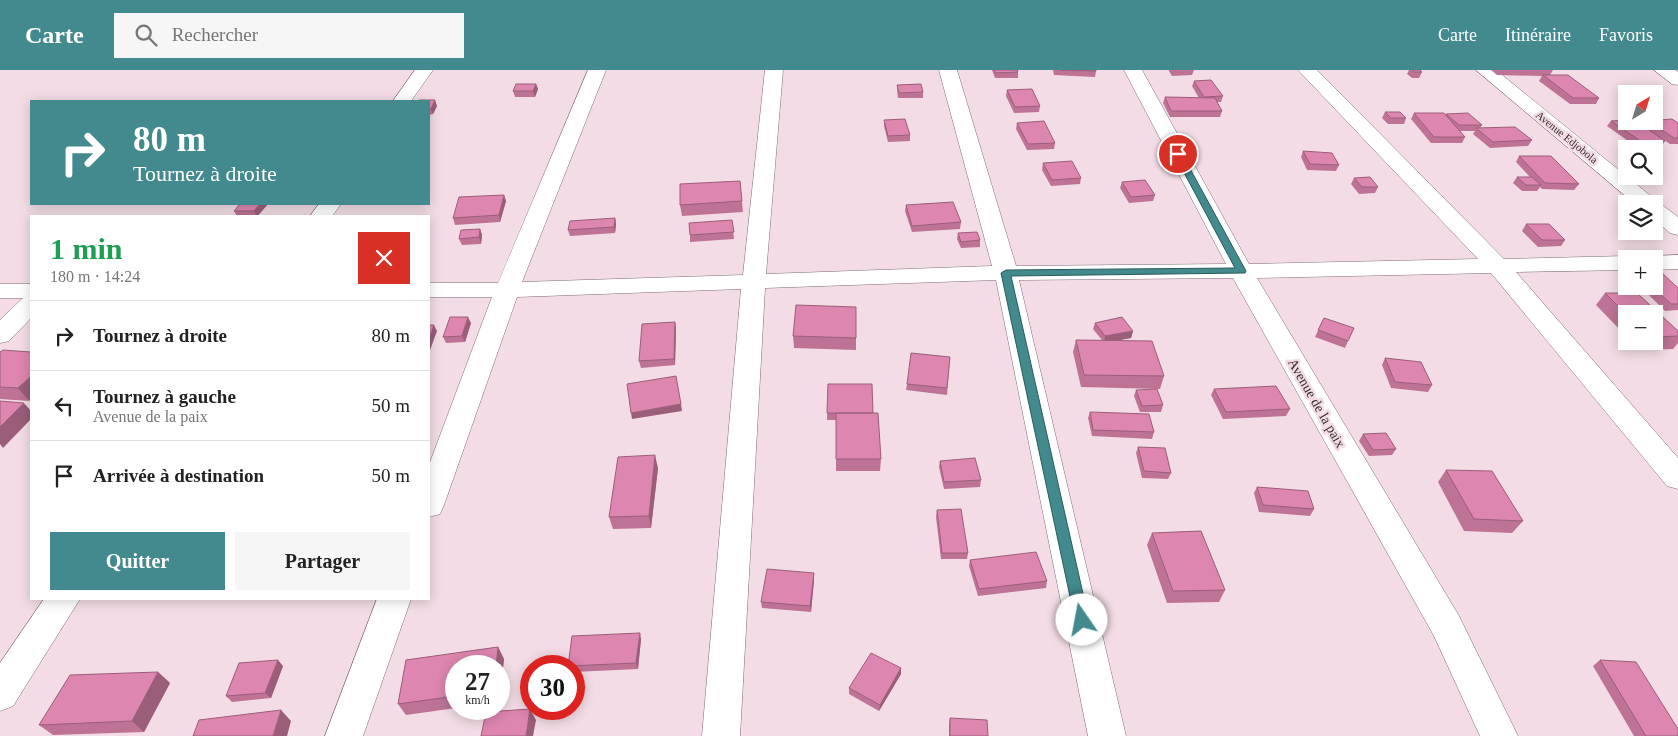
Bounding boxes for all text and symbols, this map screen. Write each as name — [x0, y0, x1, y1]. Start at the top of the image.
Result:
search box — [114, 13, 464, 58]
icon: search — [132, 21, 160, 49]
text: Carte — [25, 22, 84, 48]
text: Rechercher — [172, 24, 258, 45]
text: Carte — [1438, 25, 1477, 45]
text: Itinéraire — [1505, 25, 1571, 45]
text: Favoris — [1599, 25, 1653, 45]
north arrow — [1618, 85, 1662, 130]
map controls — [1618, 85, 1663, 350]
street label: Avenue Edjobola — [1534, 108, 1600, 166]
icon: right — [50, 120, 115, 185]
text: 80 m — [133, 120, 206, 159]
pin — [1157, 133, 1199, 175]
icon: arrive — [1164, 140, 1192, 168]
button: search — [1618, 140, 1663, 185]
text: Tournez à droite — [133, 161, 277, 186]
button: layers — [1618, 195, 1663, 240]
text: 1 min — [50, 232, 123, 265]
button: close — [358, 232, 410, 284]
button: + — [1618, 250, 1663, 295]
text: 180 m · 14:24 — [50, 268, 140, 285]
button: − — [1618, 305, 1663, 350]
icon: right — [50, 322, 78, 350]
text: Tournez à droite — [93, 325, 227, 346]
text: 80 m — [371, 325, 410, 346]
street label: Avenue de la paix — [1285, 356, 1348, 450]
text: Tournez à gauche — [93, 386, 236, 407]
icon: left — [50, 392, 78, 420]
text: 50 m — [371, 395, 410, 416]
text: Avenue de la paix — [93, 408, 208, 425]
icon: arrive — [50, 462, 78, 490]
text: Arrivée à destination — [93, 465, 264, 486]
text: 50 m — [371, 465, 410, 486]
button: Quitter — [50, 532, 225, 590]
button: Partager — [235, 532, 410, 590]
position arrow — [1055, 593, 1107, 645]
speed limit sign: 30 — [520, 655, 585, 720]
text: 27 — [465, 668, 490, 695]
text: km/h — [465, 693, 490, 707]

